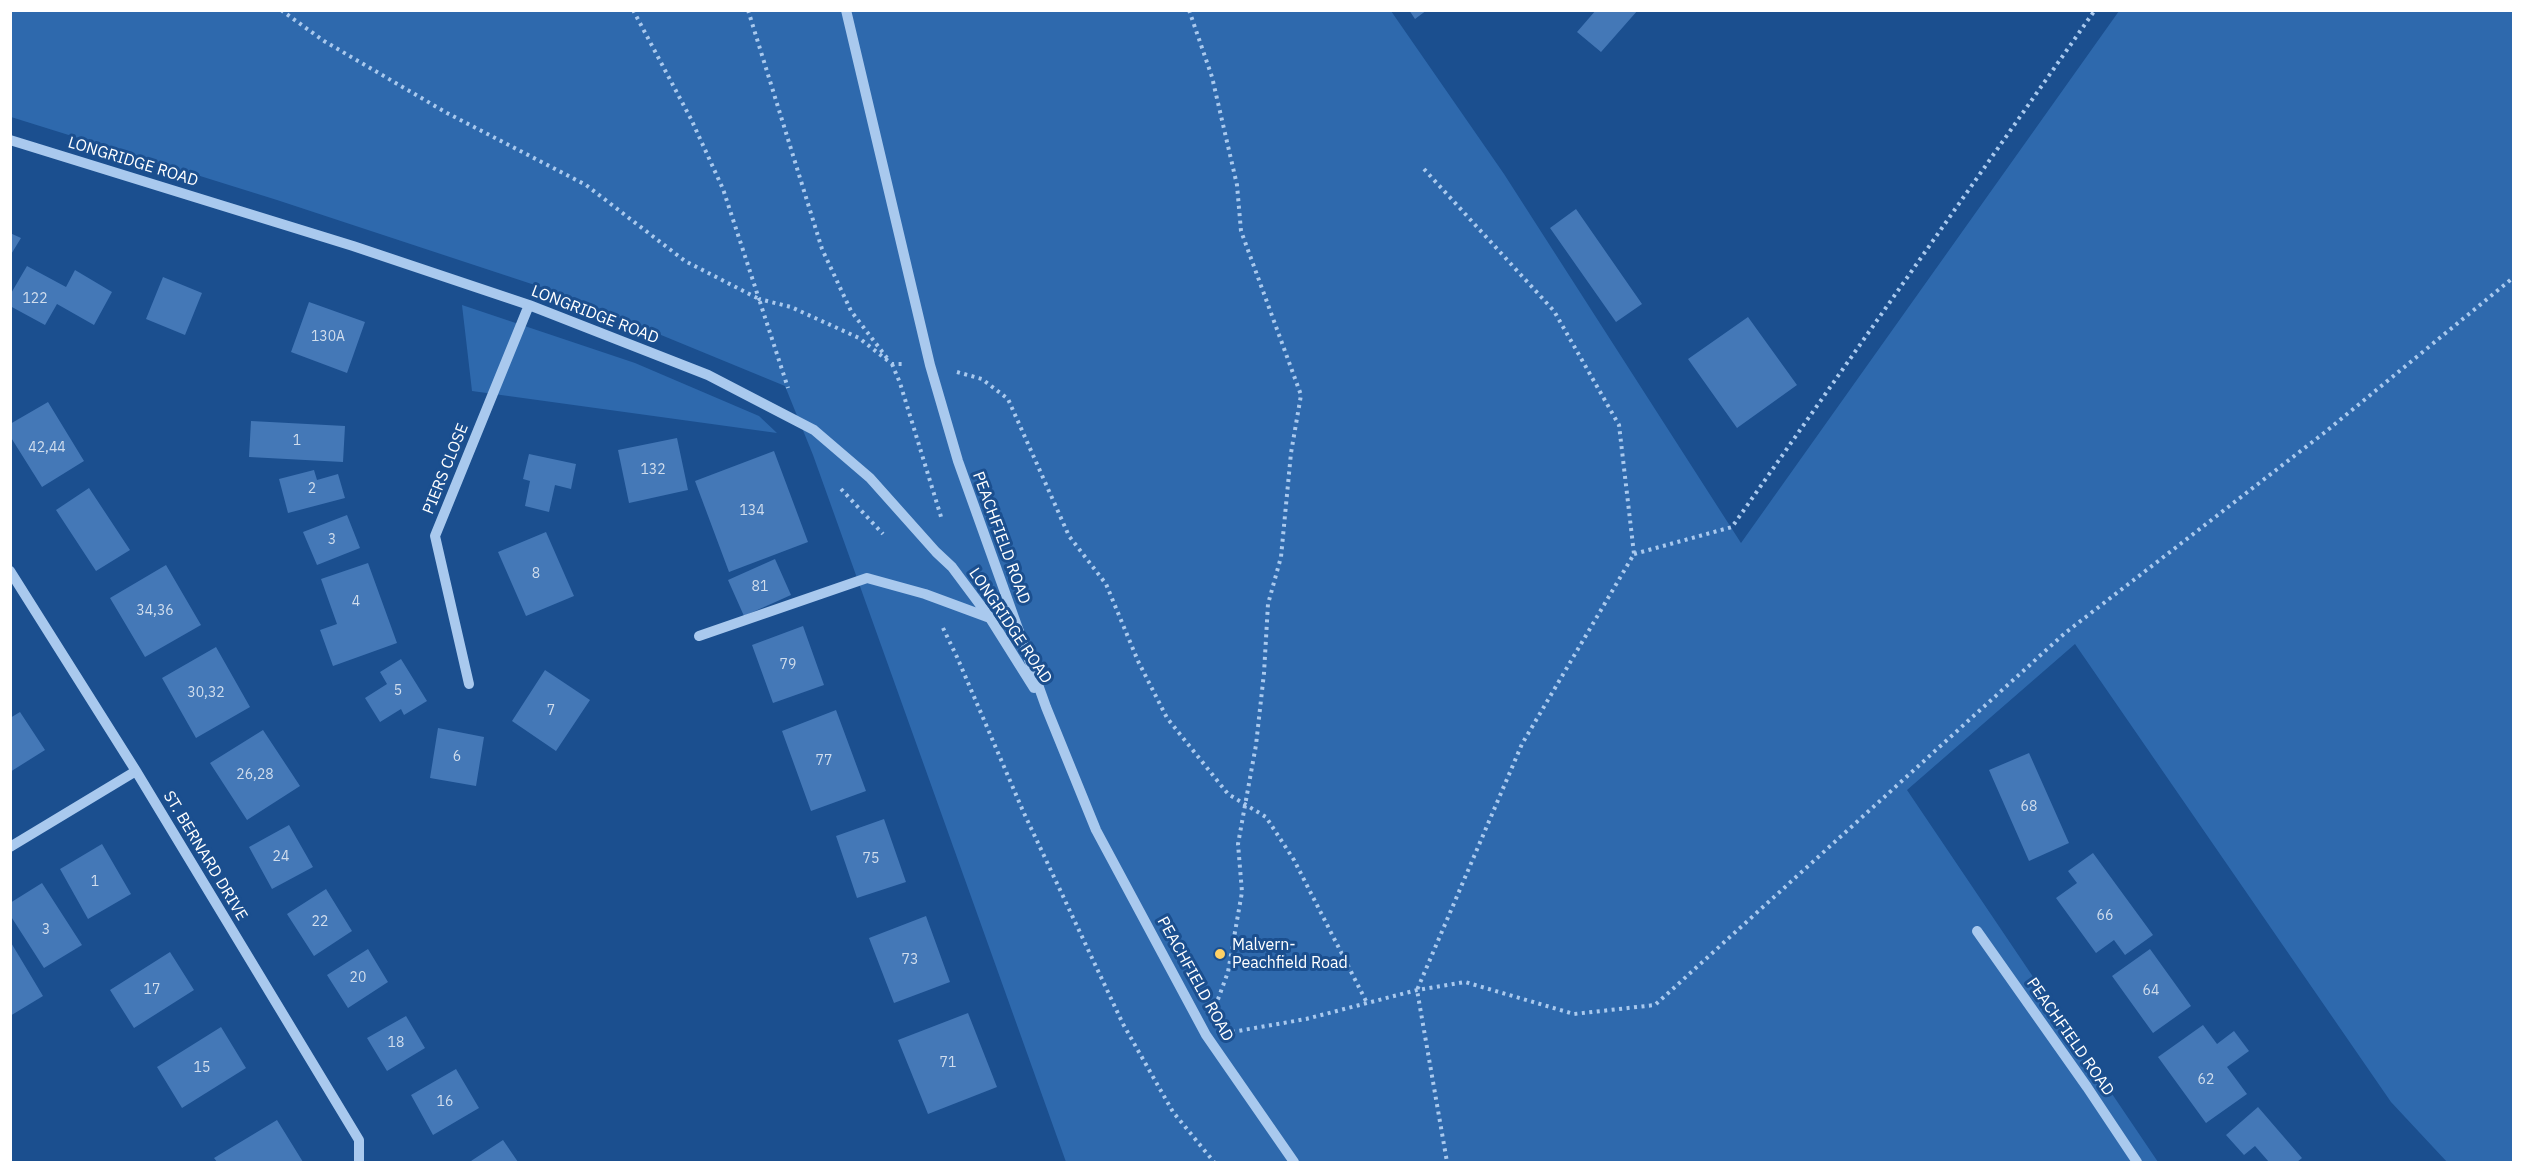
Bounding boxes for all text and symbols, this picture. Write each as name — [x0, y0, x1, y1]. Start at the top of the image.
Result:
street label: LONGRIDGE ROAD — [66, 133, 200, 191]
street label: LONGRIDGE ROAD — [529, 282, 661, 348]
house number: 122 — [22, 291, 48, 307]
house number: 130A — [311, 329, 345, 345]
street label: PIERS CLOSE — [419, 421, 473, 517]
house number: 1 — [293, 433, 301, 449]
house number: 42,44 — [28, 440, 66, 456]
house number: 132 — [640, 462, 666, 478]
street label: PEACHFIELD ROAD — [968, 469, 1034, 607]
house number: 2 — [308, 481, 316, 497]
house number: 134 — [739, 503, 765, 519]
house number: 3 — [328, 532, 336, 548]
street label: LONGRIDGE ROAD — [964, 565, 1056, 687]
house number: 8 — [532, 566, 540, 582]
house number: 81 — [752, 579, 768, 595]
house number: 4 — [352, 594, 360, 610]
house number: 34,36 — [136, 603, 174, 619]
house number: 79 — [780, 657, 796, 673]
house number: 5 — [394, 683, 402, 699]
house number: 30,32 — [187, 685, 225, 701]
house number: 7 — [547, 703, 555, 719]
house number: 6 — [453, 749, 461, 765]
house number: 77 — [816, 753, 832, 769]
house number: 26,28 — [236, 767, 274, 783]
street label: ST. BERNARD DRIVE — [159, 788, 251, 924]
house number: 68 — [2021, 799, 2037, 815]
house number: 24 — [273, 849, 289, 865]
house number: 75 — [863, 851, 879, 867]
house number: 1 — [91, 874, 99, 890]
house number: 66 — [2097, 908, 2113, 924]
street label: PEACHFIELD ROAD — [1153, 913, 1237, 1045]
house number: 22 — [312, 914, 328, 930]
house number: 3 — [42, 922, 50, 938]
place label: Malvern- Peachfield Road — [1232, 935, 1348, 973]
marker: Malvern- Peachfield Road — [1213, 947, 1227, 961]
house number: 73 — [902, 952, 918, 968]
house number: 20 — [350, 970, 366, 986]
street label: PEACHFIELD ROAD — [2022, 974, 2118, 1100]
house number: 17 — [144, 982, 160, 998]
house number: 64 — [2143, 983, 2159, 999]
house number: 18 — [388, 1035, 404, 1051]
house number: 71 — [940, 1055, 956, 1071]
house number: 15 — [194, 1060, 210, 1076]
house number: 62 — [2198, 1072, 2214, 1088]
house number: 16 — [437, 1094, 453, 1110]

